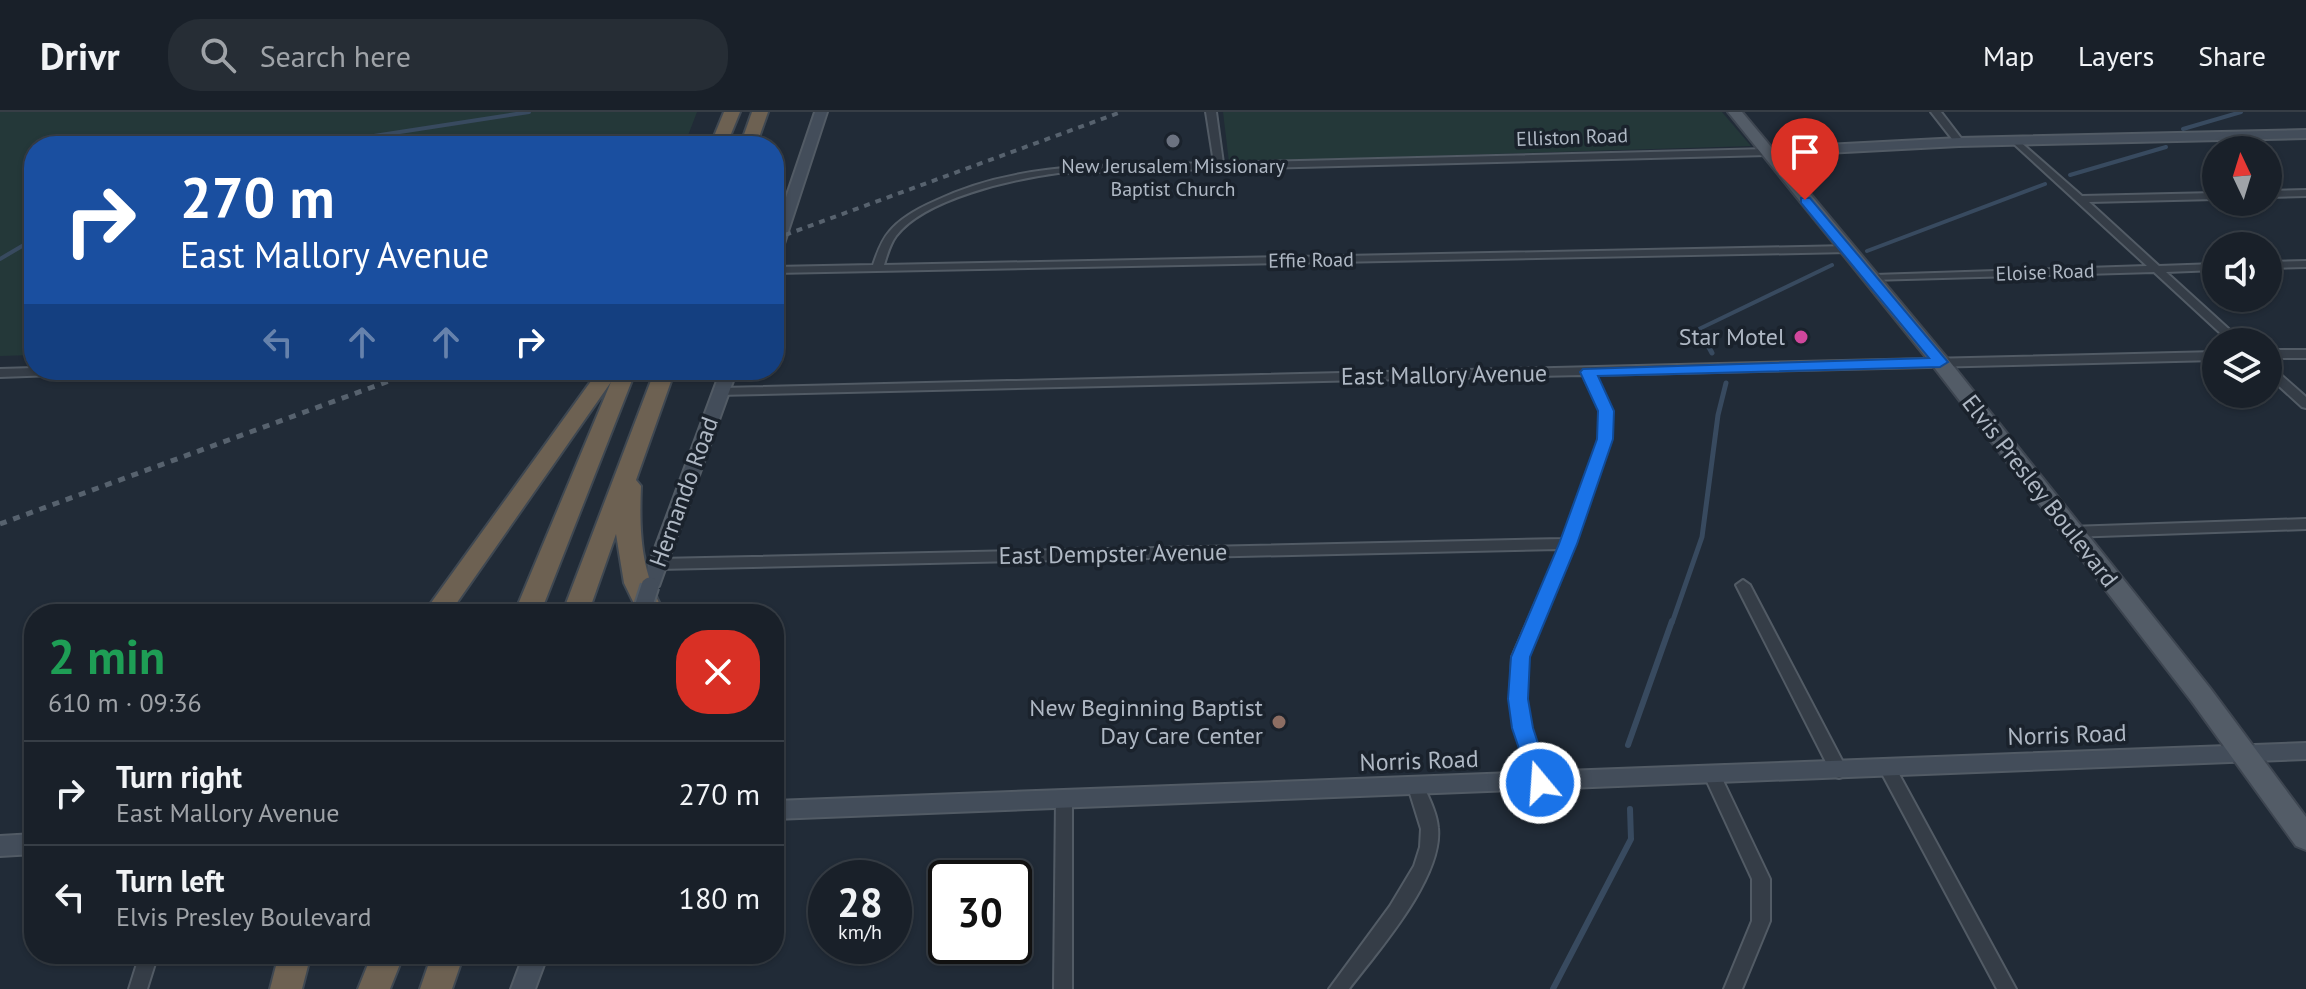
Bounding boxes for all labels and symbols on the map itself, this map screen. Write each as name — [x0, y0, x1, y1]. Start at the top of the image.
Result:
pin — [1771, 118, 1839, 200]
street label: Elliston Road — [1516, 122, 1628, 152]
marker: New Jerusalem Missionary Baptist Church — [1164, 132, 1182, 150]
north arrow — [2202, 136, 2282, 216]
place label: New Jerusalem Missionary Baptist Church — [1061, 153, 1285, 202]
street label: Effie Road — [1268, 246, 1354, 274]
street label: Eloise Road — [1995, 257, 2095, 287]
place label: Star Motel — [1679, 321, 1785, 352]
marker: Star Motel — [1792, 328, 1810, 346]
street label: East Mallory Avenue — [1341, 357, 1547, 392]
street label: Elvis Presley Boulevard — [1956, 388, 2125, 593]
street label: Hernando Road — [642, 412, 725, 571]
street label: East Dempster Avenue — [998, 536, 1228, 571]
place label: New Beginning Baptist Day Care Center — [1029, 692, 1263, 751]
marker: New Beginning Baptist Day Care Center — [1270, 713, 1288, 731]
street label: Norris Road — [2007, 717, 2127, 752]
position arrow — [1498, 741, 1582, 825]
street label: Norris Road — [1359, 743, 1479, 778]
speed limit sign: 30 — [928, 860, 1032, 964]

